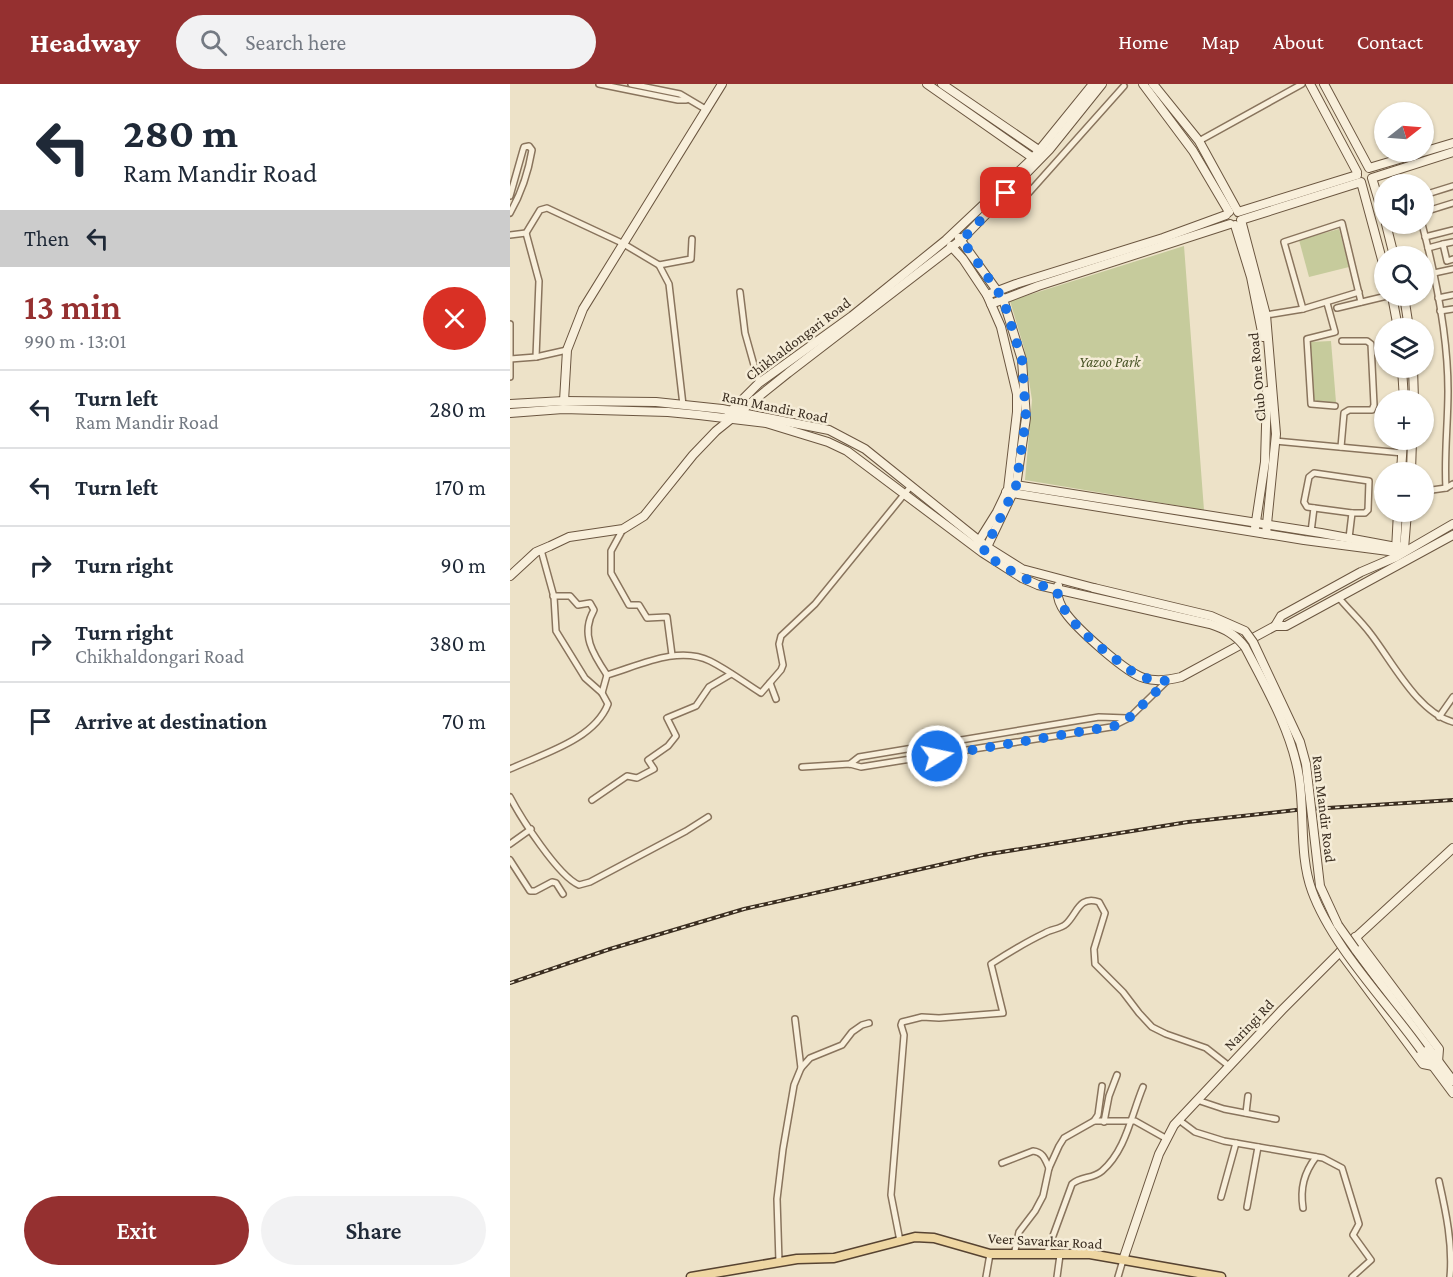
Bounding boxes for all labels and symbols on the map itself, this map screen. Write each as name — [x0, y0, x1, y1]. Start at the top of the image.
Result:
north arrow — [1374, 102, 1434, 162]
pin — [980, 167, 1031, 218]
street label: Chikhaldongari Road — [742, 294, 854, 384]
street label: Club One Road — [1245, 332, 1269, 422]
park label: Yazoo Park — [1079, 354, 1142, 370]
street label: Ram Mandir Road — [721, 388, 830, 426]
position arrow — [905, 724, 969, 788]
street label: Ram Mandir Road — [1309, 755, 1339, 864]
street label: Naringi Rd — [1221, 996, 1278, 1054]
street label: Veer Savarkar Road — [987, 1230, 1103, 1252]

